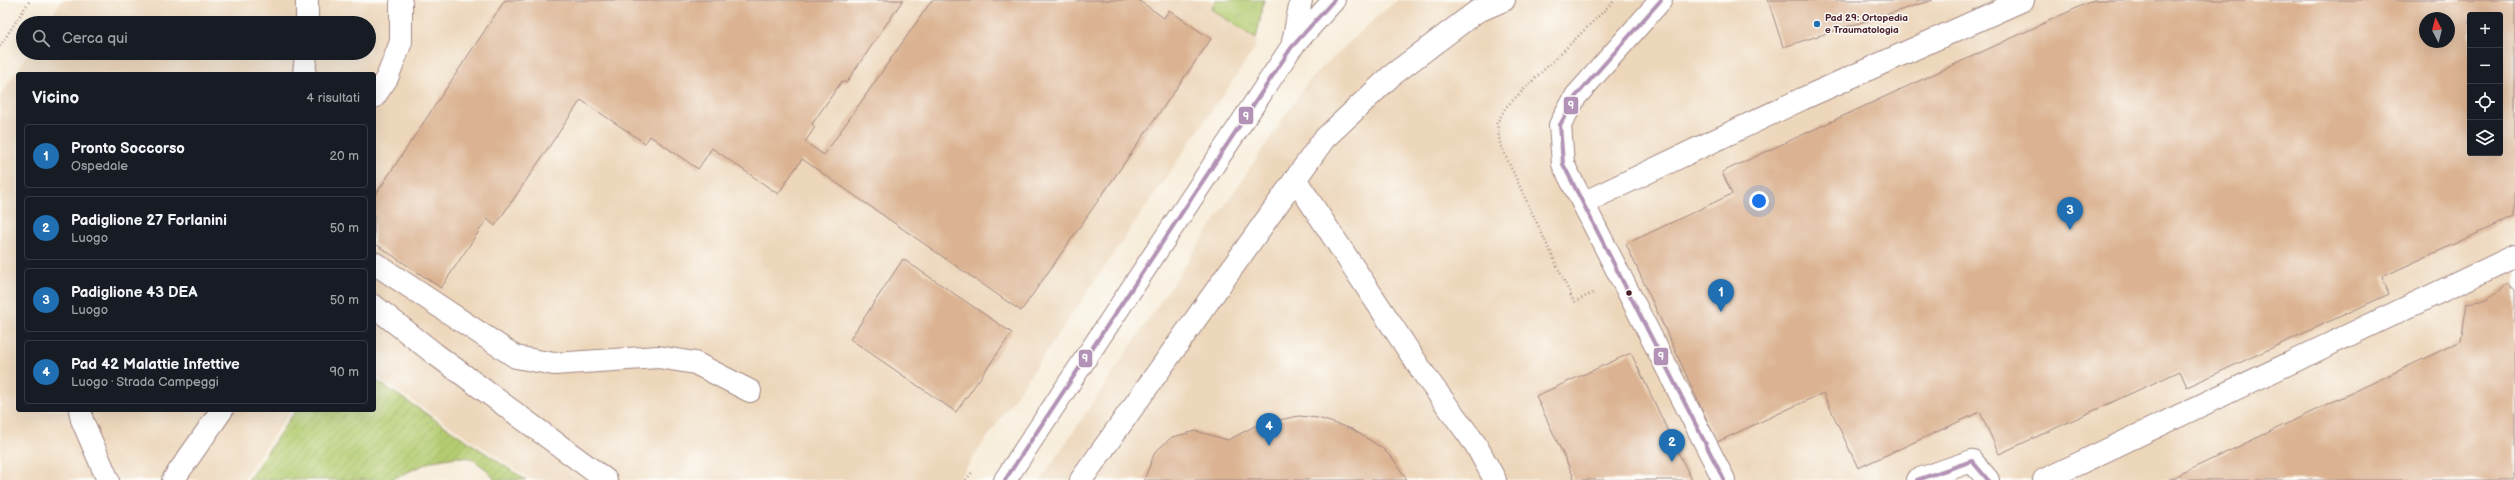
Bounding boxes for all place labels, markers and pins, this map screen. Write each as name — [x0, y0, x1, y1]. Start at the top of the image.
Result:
place label: Pad 29: Ortopedia e Traumatologia — [1825, 12, 1908, 36]
marker: Pad 29: Ortopedia e Traumatologia — [1812, 19, 1822, 29]
pin: 3 — [2057, 197, 2083, 230]
pin: 1 — [1708, 279, 1734, 312]
unlabelled marker — [1624, 288, 1634, 298]
pin: 4 — [1256, 413, 1282, 446]
pin: 2 — [1659, 429, 1685, 462]

